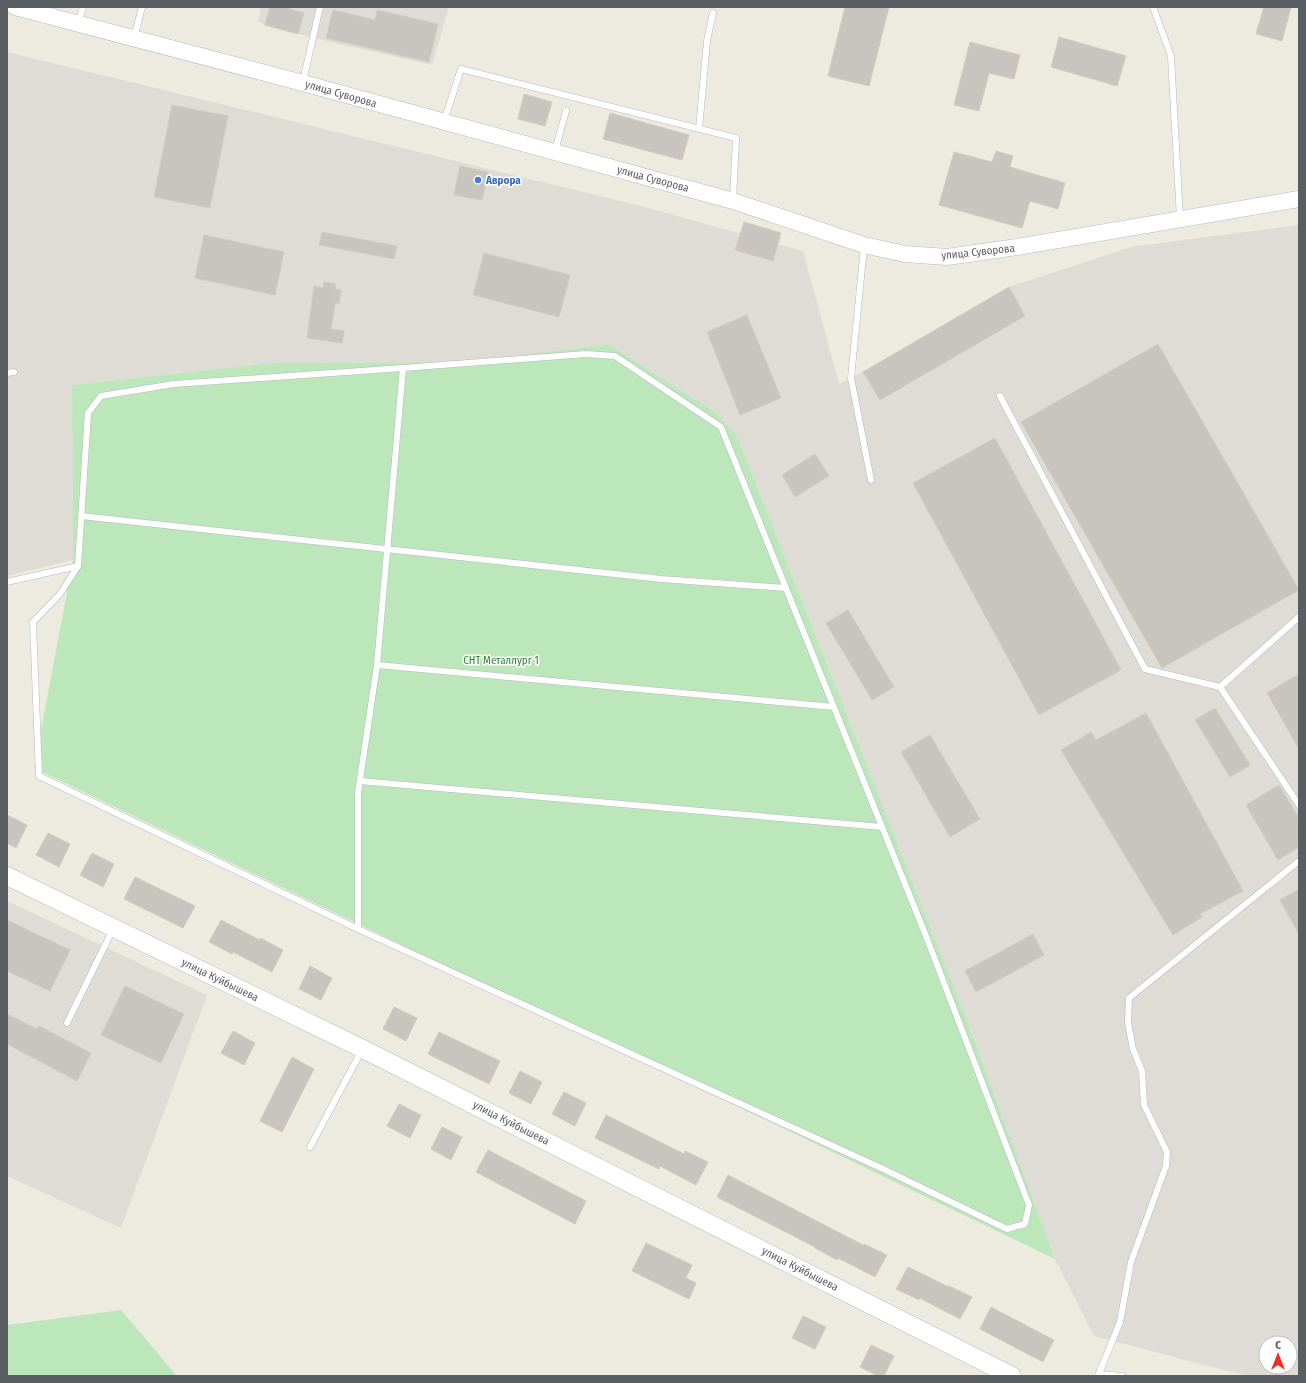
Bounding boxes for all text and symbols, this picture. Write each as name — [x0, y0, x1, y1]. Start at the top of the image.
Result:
street label: улица Суворова — [304, 78, 378, 110]
street label: улица Суворова — [616, 163, 690, 195]
place label: Аврора — [485, 174, 521, 187]
marker: Аврора — [473, 175, 483, 185]
street label: улица Суворова — [941, 242, 1015, 262]
park label: СНТ Металлург 1 — [463, 654, 539, 667]
street label: улица Куйбышева — [179, 956, 261, 1004]
street label: улица Куйбышева — [471, 1098, 551, 1148]
street label: улица Куйбышева — [760, 1244, 840, 1294]
north arrow — [1258, 1335, 1298, 1375]
text: С — [1275, 1339, 1281, 1352]

